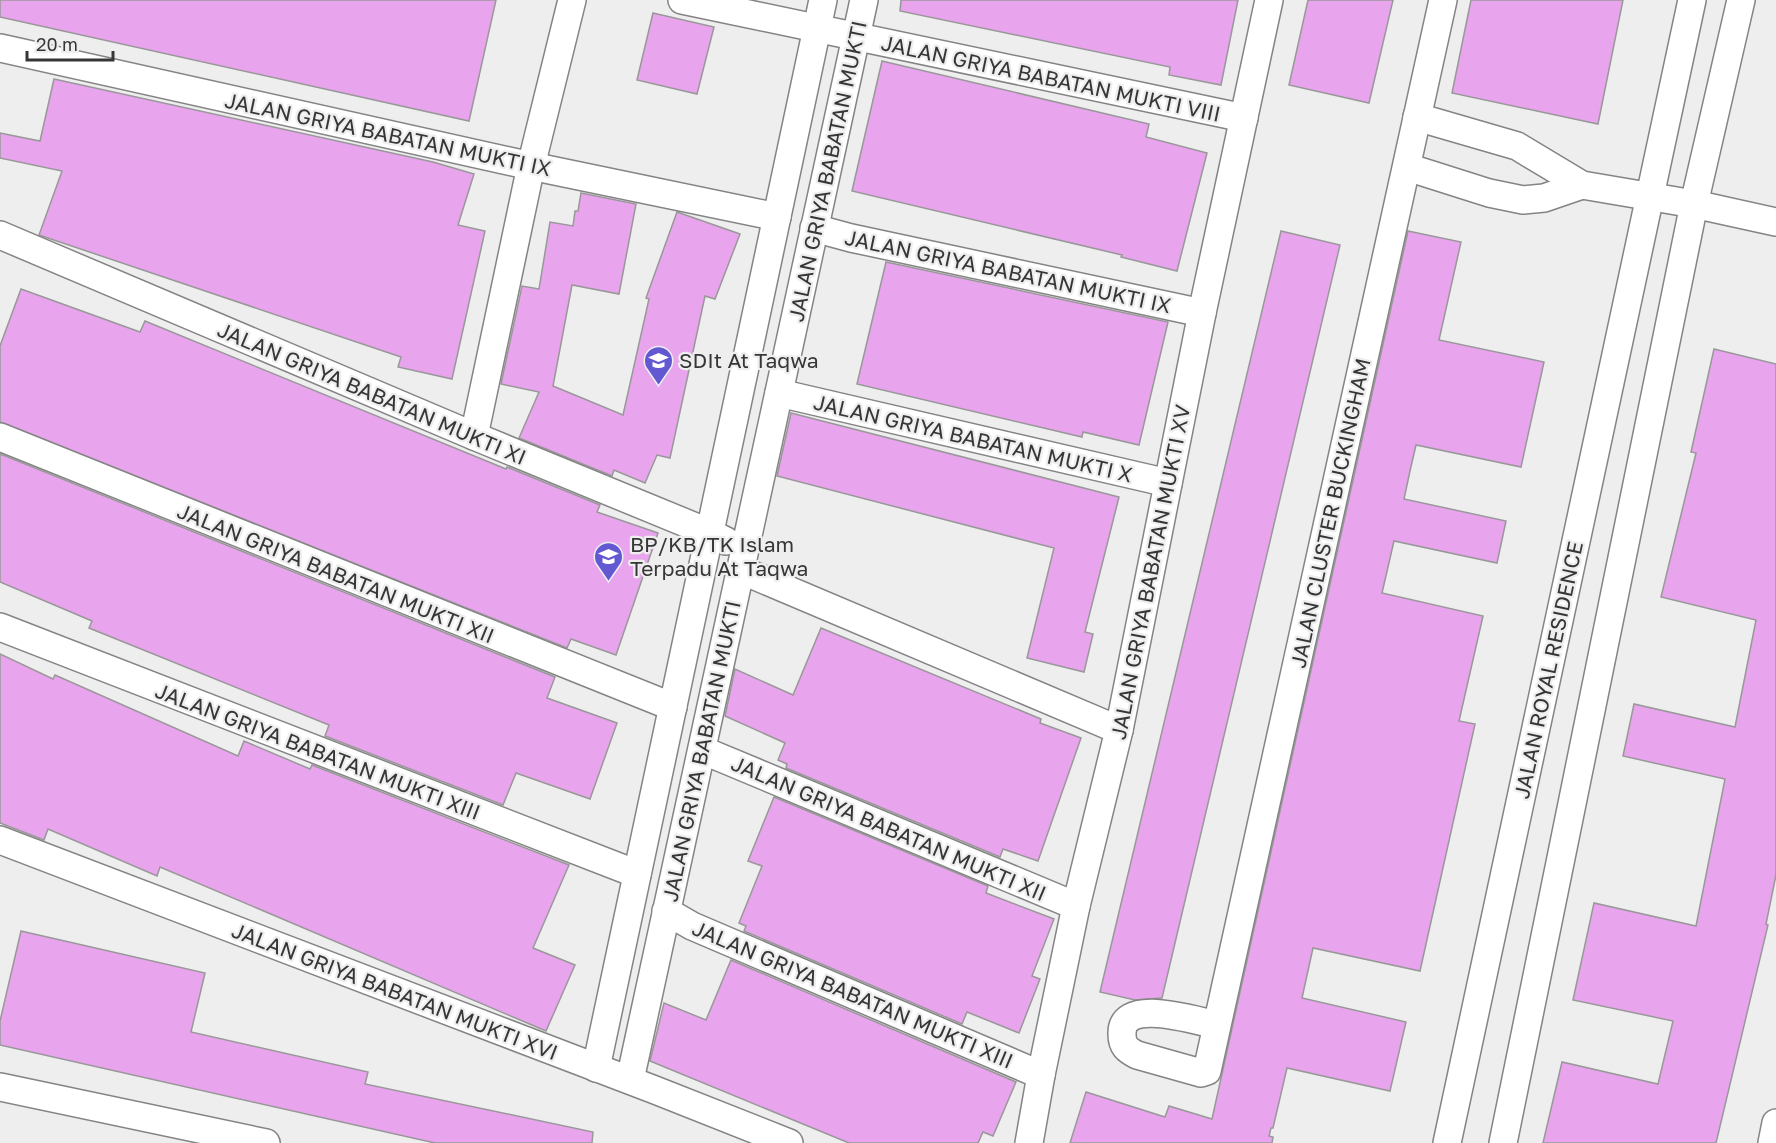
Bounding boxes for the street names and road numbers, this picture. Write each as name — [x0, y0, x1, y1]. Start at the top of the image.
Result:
street label: JALAN GRIYA BABATAN MUKTI — [782, 18, 872, 324]
street label: JALAN GRIYA BABATAN MUKTI VIII — [879, 29, 1223, 127]
street label: JALAN GRIYA BABATAN MUKTI IX — [222, 87, 554, 181]
street label: JALAN GRIYA BABATAN MUKTI IX — [842, 224, 1174, 318]
street label: JALAN GRIYA BABATAN MUKTI XI — [214, 316, 530, 470]
street label: JALAN CLUSTER BUCKINGHAM — [1284, 356, 1376, 670]
street label: JALAN GRIYA BABATAN MUKTI X — [811, 389, 1135, 487]
street label: JALAN GRIYA BABATAN MUKTI XV — [1105, 402, 1195, 742]
street label: JALAN GRIYA BABATAN MUKTI XII — [174, 497, 498, 649]
street label: JALAN ROYAL RESIDENCE — [1508, 539, 1588, 801]
street label: JALAN GRIYA BABATAN MUKTI — [656, 598, 746, 904]
street label: JALAN GRIYA BABATAN MUKTI XIII — [152, 677, 484, 825]
street label: JALAN GRIYA BABATAN MUKTI XII — [728, 750, 1050, 906]
street label: JALAN GRIYA BABATAN MUKTI XIII — [689, 914, 1017, 1074]
street label: JALAN GRIYA BABATAN MUKTI XVI — [228, 917, 562, 1065]

